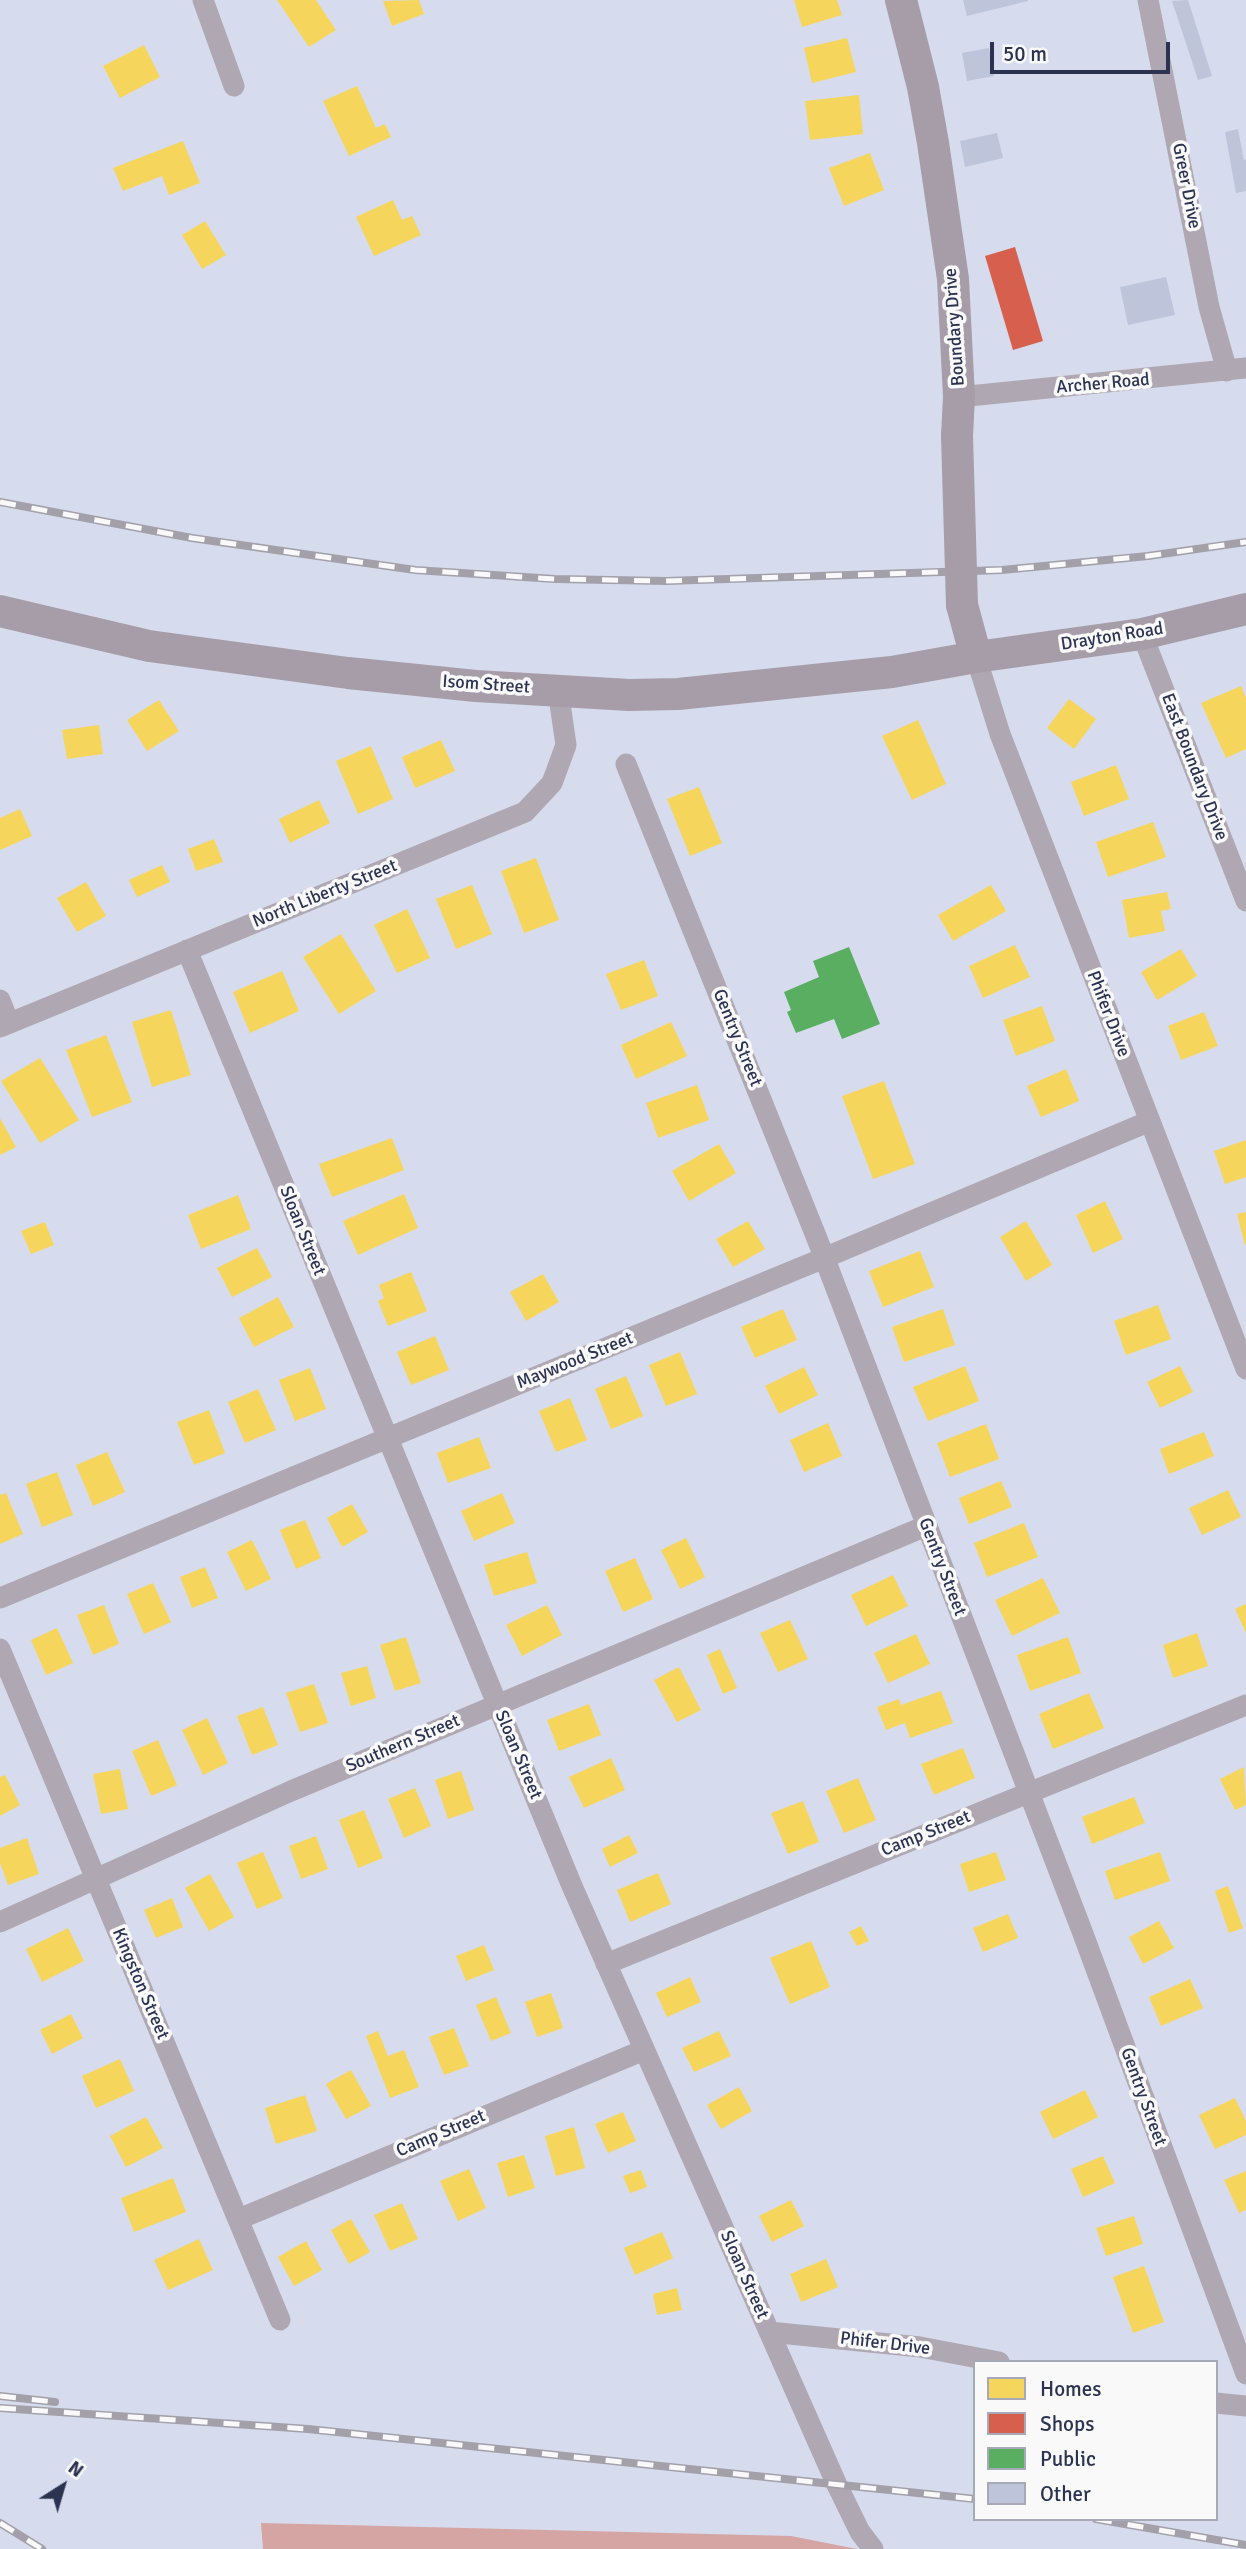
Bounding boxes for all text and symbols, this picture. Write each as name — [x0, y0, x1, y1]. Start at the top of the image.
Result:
scale bar — [994, 28, 1174, 72]
text: 50 m — [1003, 41, 1047, 67]
street label: Greer Drive — [1167, 141, 1205, 231]
street label: Boundary Drive — [940, 267, 970, 387]
street label: Archer Road — [1055, 369, 1151, 399]
street label: Drayton Road — [1059, 618, 1165, 656]
street label: Isom Street — [441, 671, 531, 699]
street label: East Boundary Drive — [1156, 690, 1232, 844]
street label: North Liberty Street — [250, 855, 400, 933]
street label: Phifer Drive — [1082, 968, 1134, 1060]
street label: Gentry Street — [708, 986, 766, 1090]
street label: Sloan Street — [274, 1183, 330, 1279]
street label: Maywood Street — [514, 1328, 636, 1394]
street label: Gentry Street — [913, 1515, 971, 1619]
street label: Sloan Street — [490, 1707, 546, 1803]
street label: Southern Street — [343, 1710, 463, 1778]
street label: Camp Street — [878, 1806, 974, 1862]
street label: Kingston Street — [107, 1925, 173, 2043]
street label: Gentry Street — [1115, 2045, 1171, 2149]
street label: Camp Street — [393, 2106, 489, 2162]
street label: Sloan Street — [715, 2228, 773, 2322]
street label: Phifer Drive — [839, 2328, 931, 2360]
legend — [973, 2360, 1218, 2521]
text: Homes — [1040, 2376, 1102, 2402]
text: Shops — [1040, 2411, 1094, 2437]
text: Public — [1040, 2446, 1096, 2472]
north arrow — [28, 2451, 98, 2521]
text: N — [63, 2456, 88, 2483]
text: Other — [1040, 2481, 1091, 2507]

